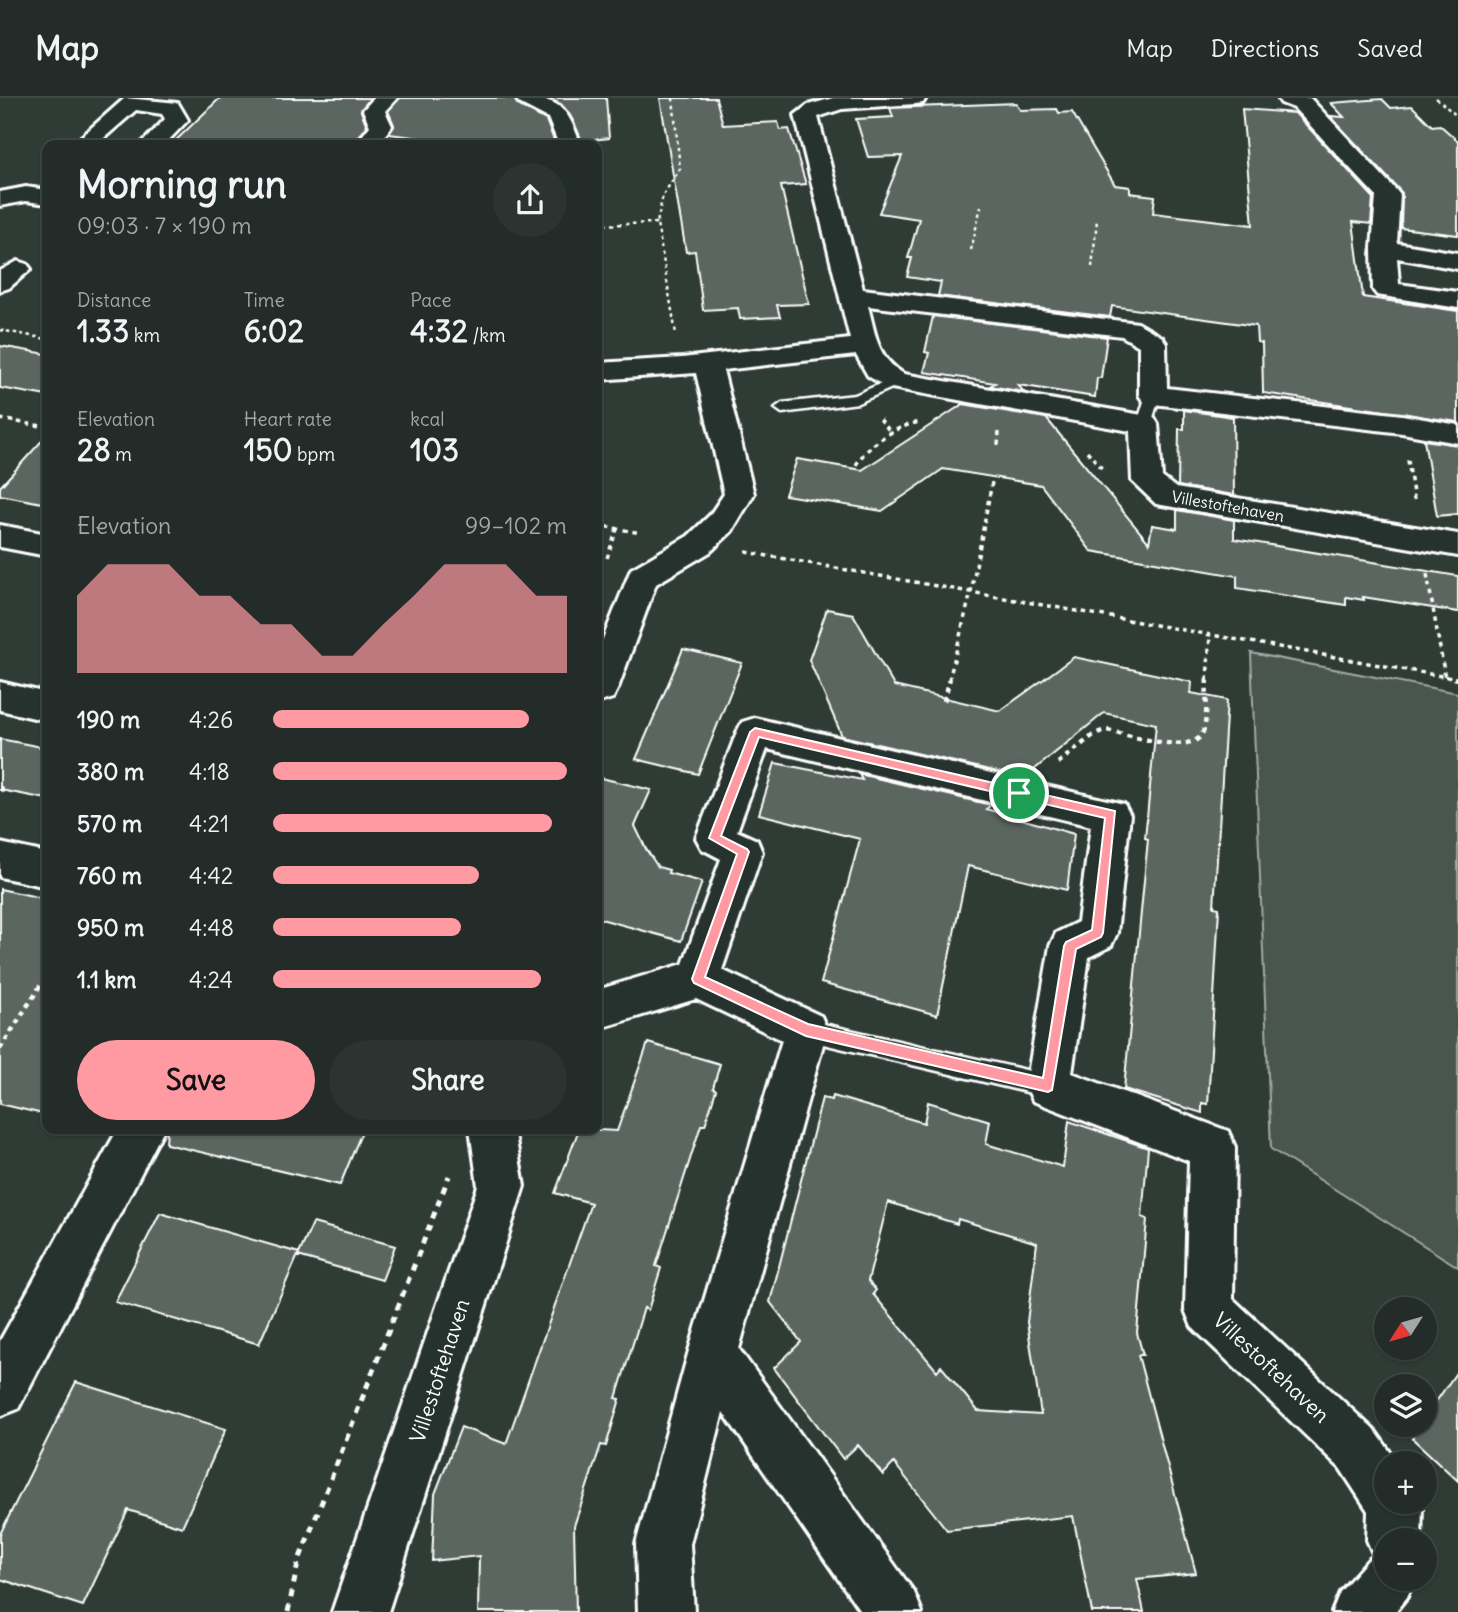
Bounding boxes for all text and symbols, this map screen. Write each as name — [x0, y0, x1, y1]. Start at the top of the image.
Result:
text: Map — [35, 27, 99, 69]
text: Map — [1126, 33, 1173, 63]
text: Directions — [1211, 33, 1319, 63]
text: Saved — [1357, 33, 1423, 63]
text: Morning run — [77, 161, 287, 208]
button: share — [493, 163, 567, 237]
text: 09:03 · 7 × 190 m — [77, 211, 252, 240]
text: Distance — [77, 288, 151, 312]
text: Time — [244, 288, 285, 312]
text: Pace — [410, 288, 452, 312]
text: 1.33 — [77, 312, 129, 350]
text: 6:02 — [244, 312, 304, 350]
text: 4:32 — [410, 312, 468, 350]
text: km — [129, 323, 160, 347]
text: /km — [468, 323, 506, 347]
text: Elevation — [77, 407, 155, 431]
text: Heart rate — [244, 407, 332, 431]
text: kcal — [410, 407, 445, 431]
text: 28 — [77, 431, 111, 469]
text: 150 — [244, 431, 293, 469]
text: 103 — [410, 431, 459, 469]
text: m — [111, 442, 132, 466]
text: bpm — [293, 442, 335, 466]
street label: Villestoftehaven — [1170, 486, 1286, 526]
text: Elevation — [77, 511, 171, 540]
text: 99–102 m — [465, 511, 567, 540]
text: 190 m — [77, 705, 140, 734]
text: 4:26 — [189, 705, 233, 734]
text: 380 m — [77, 757, 144, 786]
text: 4:18 — [189, 757, 230, 786]
pin — [989, 763, 1049, 823]
icon: arrive — [1000, 774, 1038, 812]
text: 570 m — [77, 809, 142, 838]
text: 4:21 — [189, 809, 229, 838]
text: 760 m — [77, 861, 142, 890]
text: 4:42 — [189, 861, 233, 890]
text: 950 m — [77, 913, 144, 942]
text: 4:48 — [189, 913, 234, 942]
text: 1.1 km — [77, 965, 136, 994]
text: 4:24 — [189, 965, 233, 994]
button: Save — [77, 1040, 315, 1120]
button: Share — [329, 1040, 567, 1120]
street label: Villestoftehaven — [404, 1296, 475, 1446]
north arrow — [1374, 1297, 1437, 1360]
map controls — [1374, 1297, 1437, 1591]
street label: Villestoftehaven — [1207, 1307, 1335, 1429]
button: layers — [1374, 1374, 1437, 1437]
button: + — [1374, 1451, 1437, 1514]
button: − — [1374, 1528, 1437, 1591]

